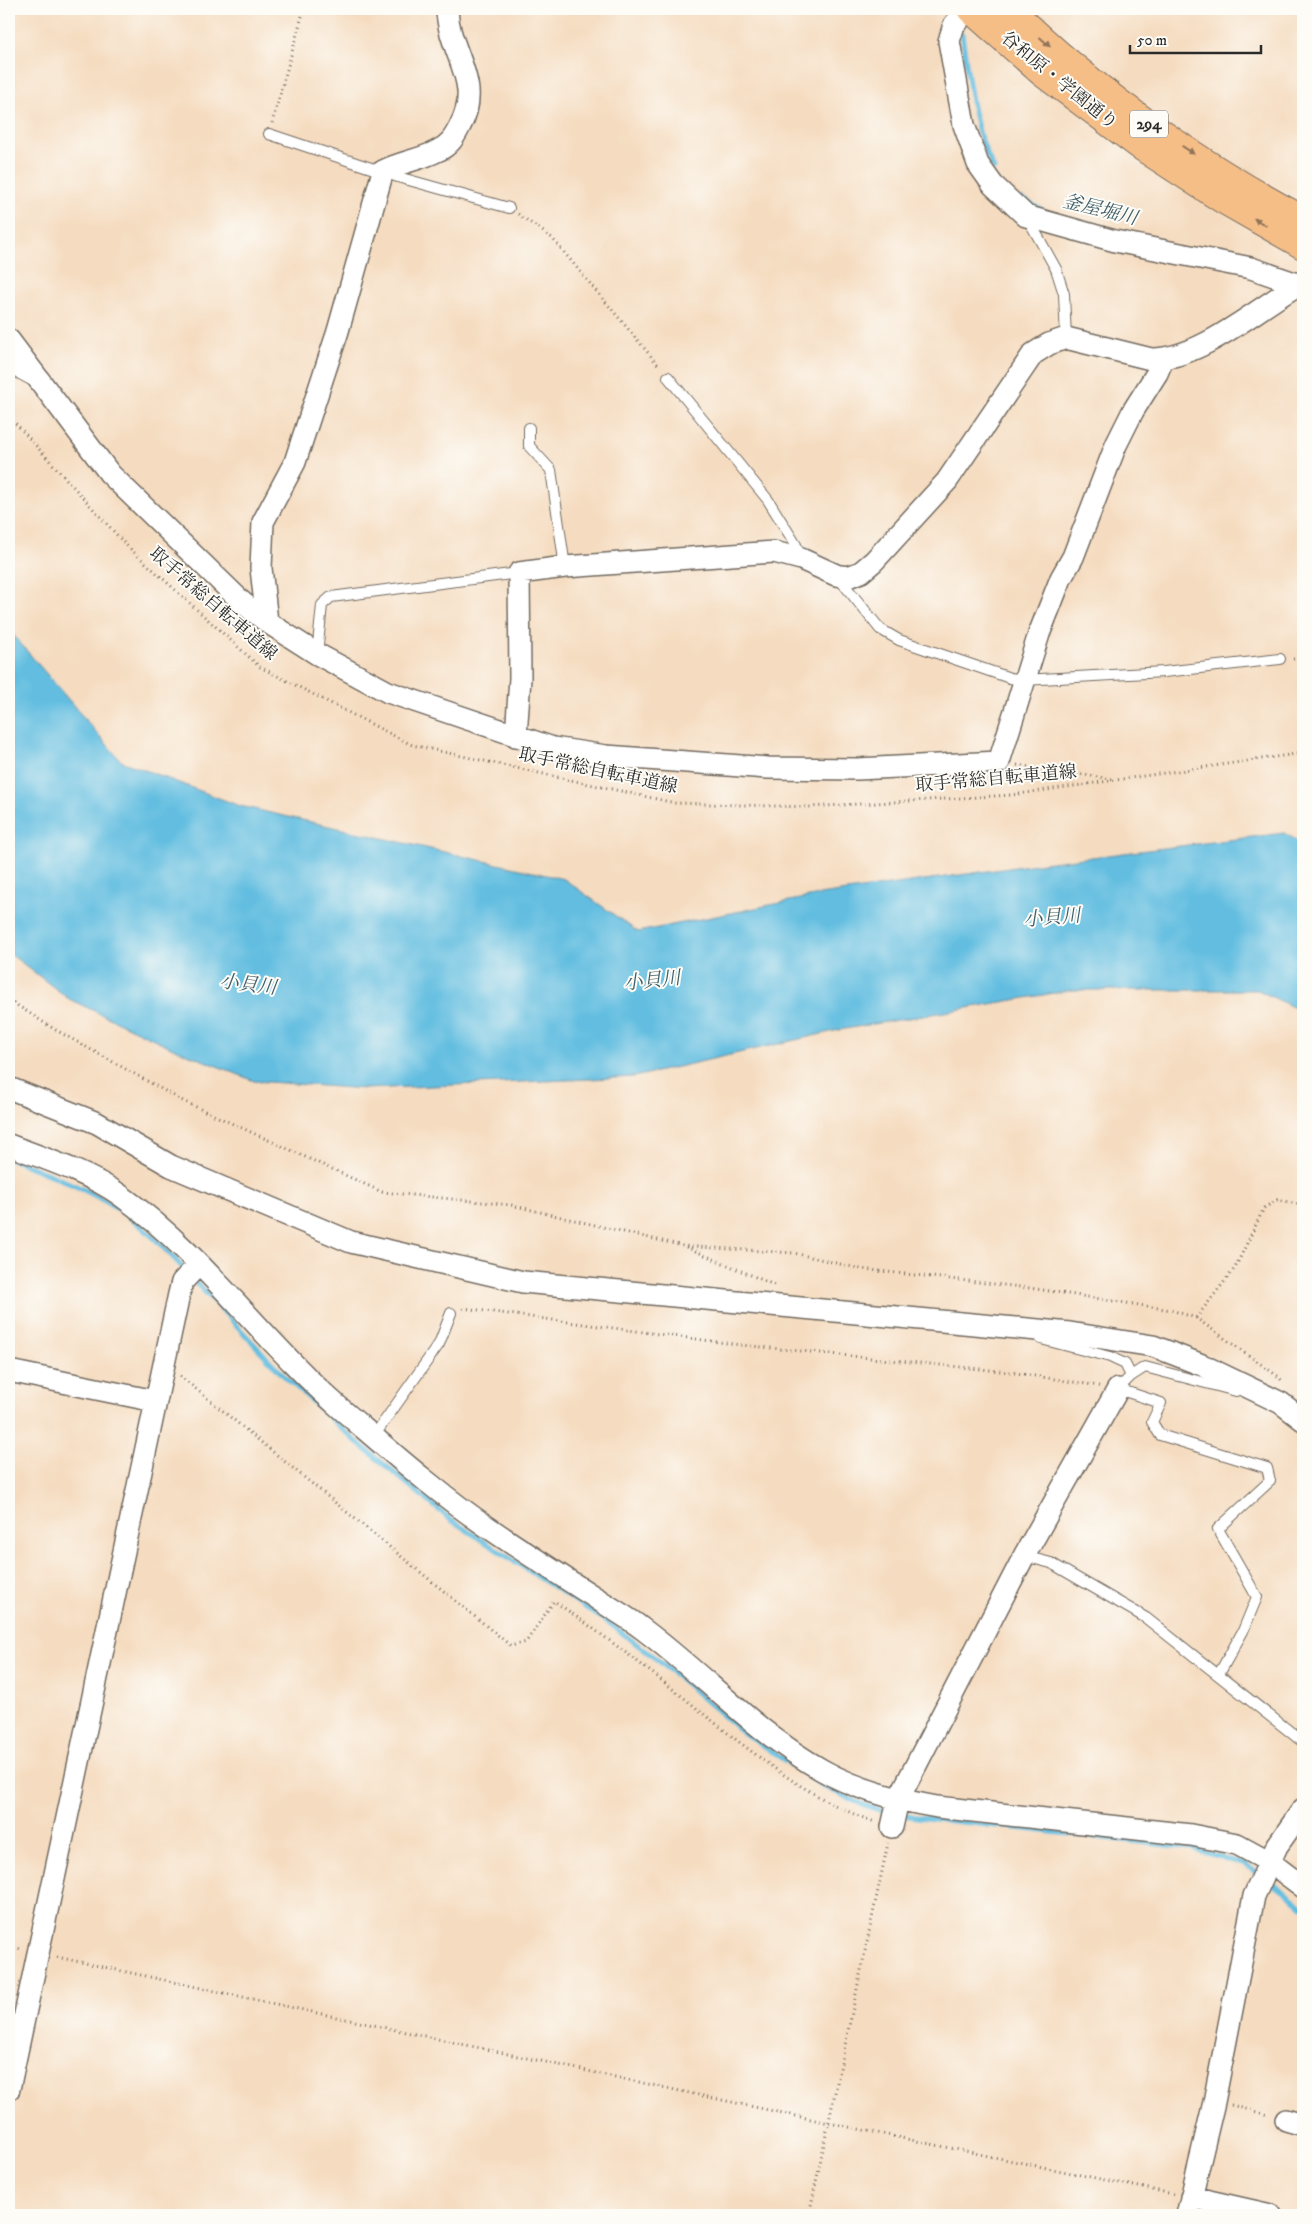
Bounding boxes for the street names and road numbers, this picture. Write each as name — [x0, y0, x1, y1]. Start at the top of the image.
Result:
street label: 谷和原・学園通り — [996, 27, 1122, 135]
road number: 294 — [1130, 110, 1168, 138]
street label: 取手常総自転車道線 — [145, 543, 281, 665]
street label: 取手常総自転車道線 — [516, 743, 680, 799]
street label: 取手常総自転車道線 — [914, 761, 1078, 797]

